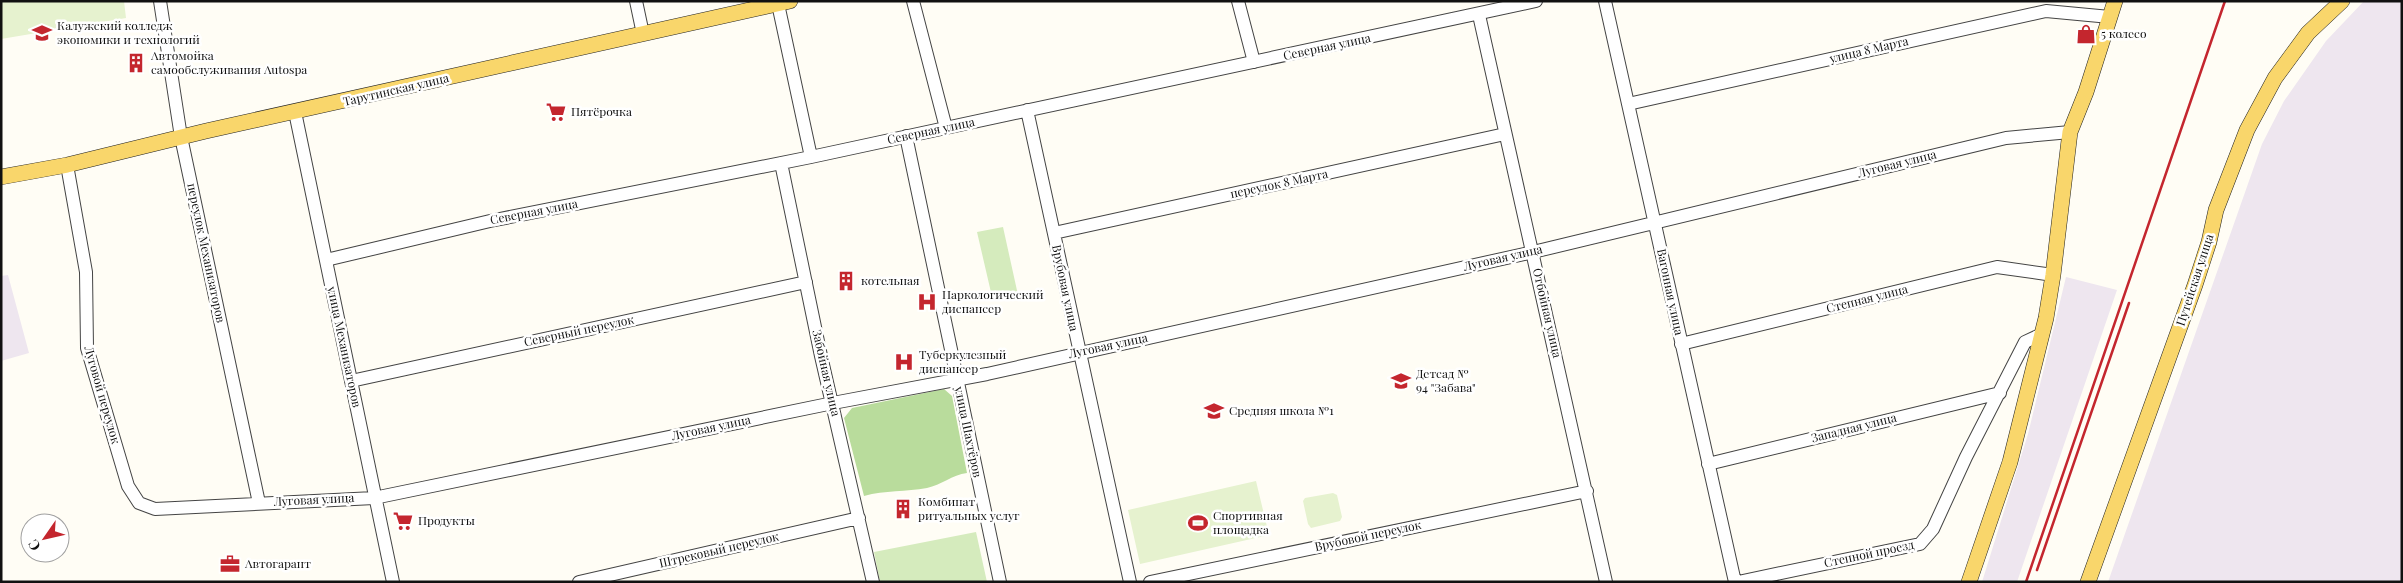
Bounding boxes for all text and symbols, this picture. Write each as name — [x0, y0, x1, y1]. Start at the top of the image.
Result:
place label: Калужский колледж экономики и технологий — [57, 17, 200, 47]
school or university icon: Калужский колледж экономики и технологий — [31, 22, 53, 44]
shop icon: 5 колесо — [2075, 23, 2097, 45]
place label: 5 колесо — [2101, 25, 2147, 41]
street label: Северная улица — [1282, 29, 1372, 63]
street label: улица 8 Марта — [1827, 32, 1910, 66]
place label: Автомойка самообслуживания Autospa — [150, 47, 307, 77]
building icon: Автомойка самообслуживания Autospa — [125, 52, 147, 74]
street label: Тарутинская улица — [341, 69, 450, 109]
supermarket icon: Пятёрочка — [545, 101, 567, 123]
place label: Пятёрочка — [571, 103, 632, 119]
street label: Северная улица — [886, 113, 976, 147]
street label: Луговая улица — [1855, 146, 1938, 181]
street label: переулок 8 Марта — [1228, 165, 1329, 201]
street label: переулок Механизаторов — [184, 181, 230, 325]
street label: Северная улица — [489, 195, 579, 227]
street label: Путейская улица — [2172, 232, 2216, 328]
street label: Луговая улица — [1461, 240, 1544, 274]
street label: Врубовая улица — [1049, 243, 1083, 332]
street label: Вагонная улица — [1654, 247, 1688, 337]
street label: Отбойная улица — [1530, 266, 1566, 359]
building icon: котельная — [835, 270, 857, 292]
place label: котельная — [861, 272, 920, 288]
street label: Степная улица — [1824, 280, 1909, 316]
street label: улица Механизаторов — [324, 284, 366, 409]
place label: Наркологический диспансер — [942, 286, 1044, 316]
hospital icon: Наркологический диспансер — [916, 291, 938, 313]
street label: Северный переулок — [522, 311, 635, 350]
street label: Забойная улица — [809, 328, 845, 418]
street label: Луговая улица — [1066, 329, 1149, 361]
street label: Луговой переулок — [81, 343, 125, 446]
place label: Туберкулезный диспансер — [919, 346, 1007, 376]
hospital icon: Туберкулезный диспансер — [893, 351, 915, 373]
place label: Детсад № 94 "Забава" — [1416, 365, 1476, 395]
school or university icon: Детсад № 94 "Забава" — [1390, 370, 1412, 392]
street label: улица Шахтёров — [951, 384, 987, 479]
school or university icon: Средняя школа №1 — [1203, 400, 1225, 422]
place label: Средняя школа №1 — [1229, 402, 1334, 418]
street label: Западная улица — [1809, 409, 1898, 445]
street label: Луговая улица — [669, 411, 752, 443]
street label: Луговая улица — [272, 489, 355, 509]
place label: Комбинат ритуальных услуг — [918, 493, 1020, 523]
building icon: Комбинат ритуальных услуг — [892, 498, 914, 520]
place label: Спортивная площадка — [1213, 507, 1283, 537]
supermarket icon: Продукты — [392, 510, 414, 532]
place label: Продукты — [418, 512, 475, 528]
sports icon: Спортивная площадка — [1187, 512, 1209, 534]
north arrow — [20, 513, 70, 563]
street label: Врубовой переулок — [1313, 516, 1423, 554]
street label: Штрековый переулок — [657, 527, 780, 571]
text: С — [23, 536, 44, 555]
street label: Степной проезд — [1822, 536, 1916, 570]
office icon: Автогарант — [219, 553, 241, 575]
place label: Автогарант — [244, 555, 311, 571]

